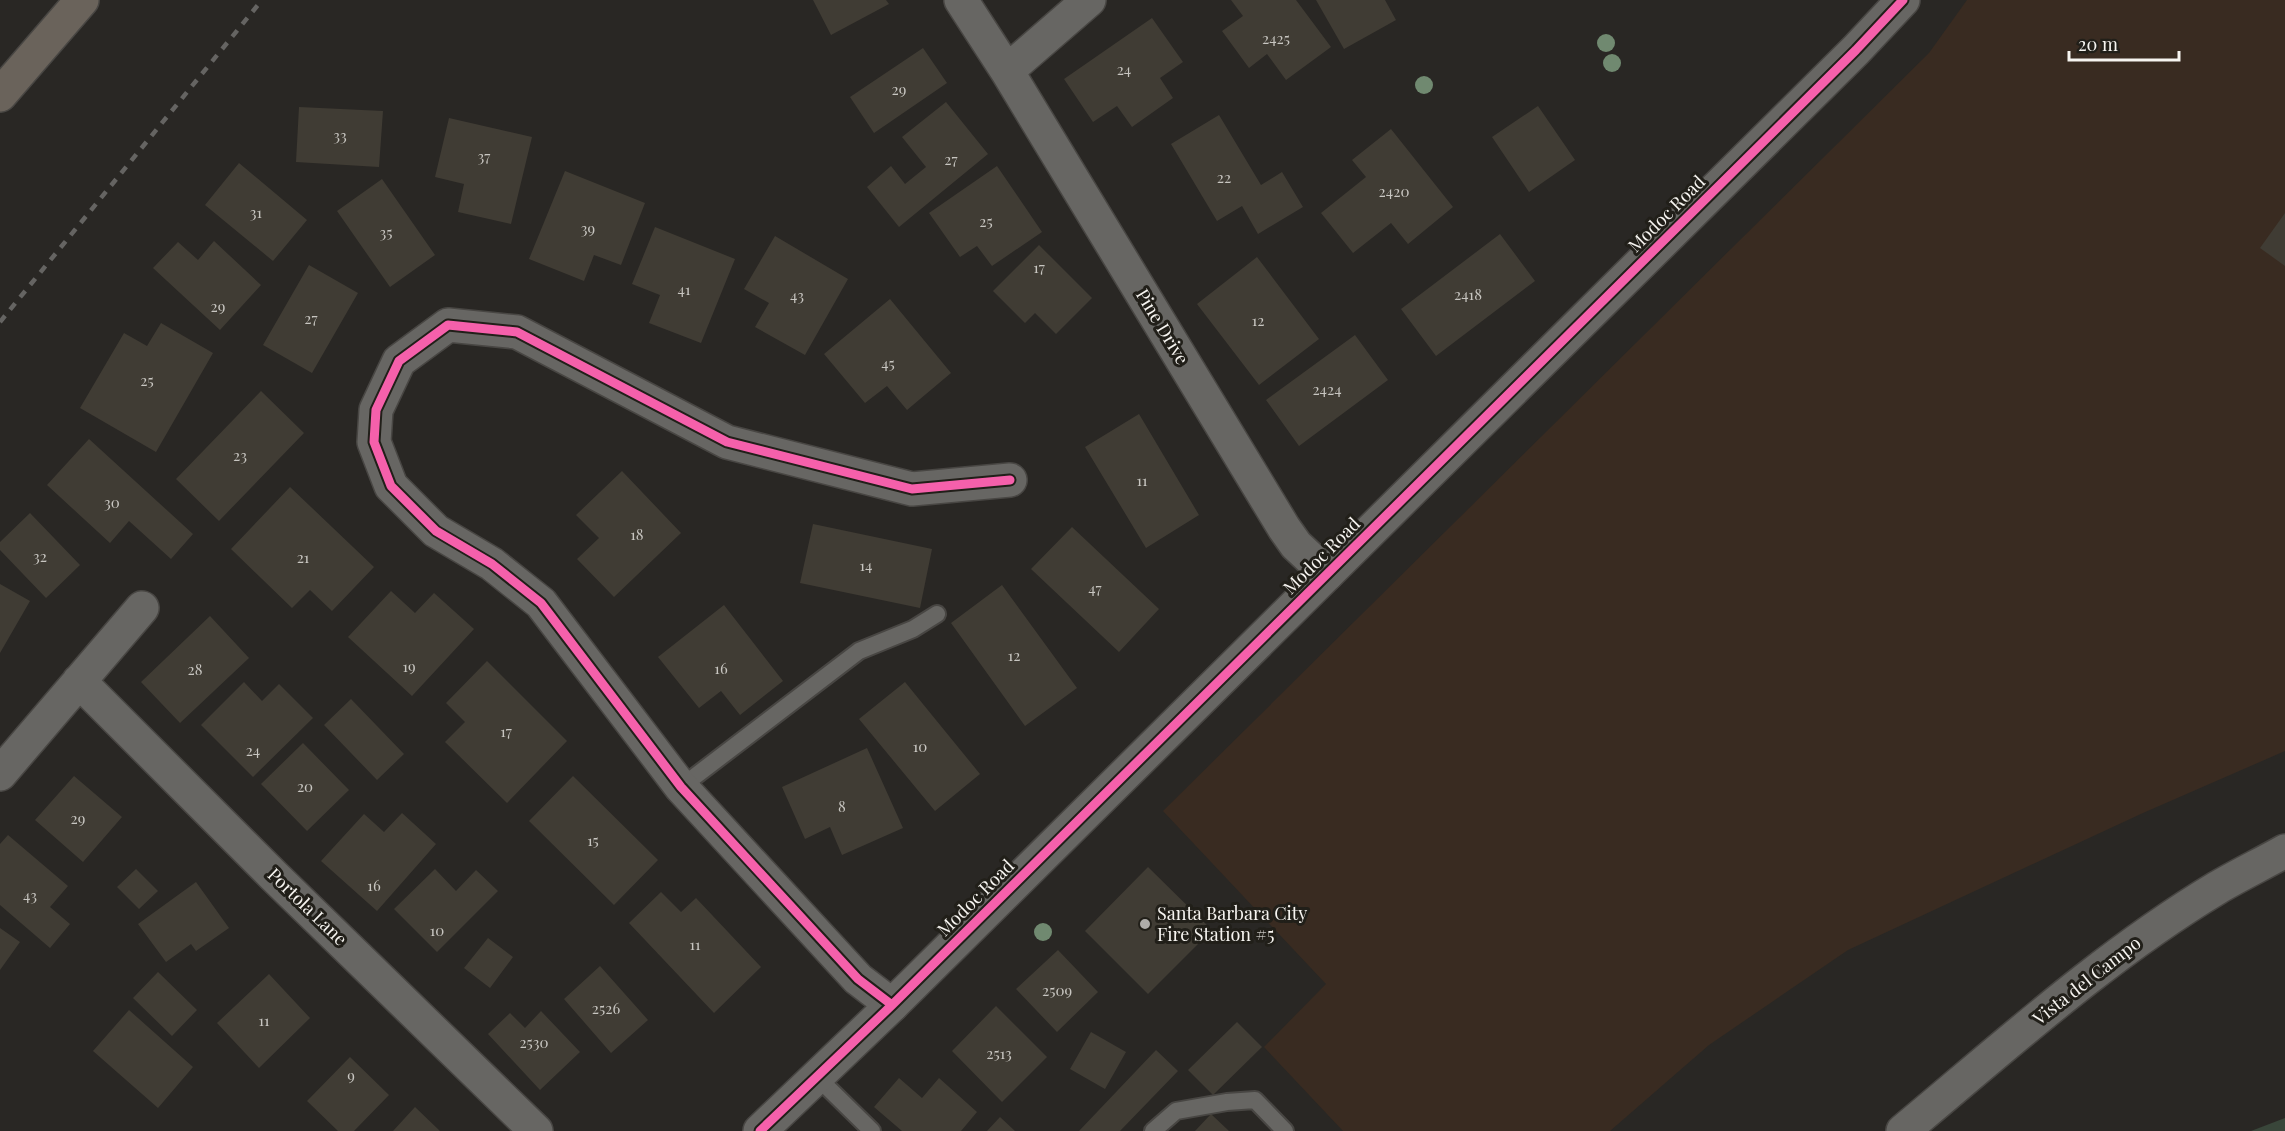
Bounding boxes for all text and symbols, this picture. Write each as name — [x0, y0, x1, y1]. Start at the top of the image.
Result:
scale bar — [2069, 24, 2178, 62]
house number: 2425 — [1262, 28, 1290, 48]
text: 20 m — [2078, 32, 2118, 56]
house number: 24 — [1117, 59, 1131, 79]
house number: 29 — [892, 79, 906, 99]
house number: 33 — [333, 125, 347, 145]
house number: 37 — [478, 146, 490, 166]
house number: 27 — [944, 149, 958, 169]
house number: 22 — [1217, 167, 1231, 187]
street label: Modoc Road — [1623, 169, 1710, 257]
house number: 2420 — [1379, 181, 1409, 201]
house number: 31 — [250, 202, 263, 222]
house number: 25 — [979, 211, 993, 231]
house number: 39 — [581, 218, 595, 238]
house number: 35 — [380, 222, 393, 242]
house number: 17 — [1033, 257, 1045, 277]
house number: 41 — [678, 279, 691, 299]
street label: Pine Drive — [1131, 284, 1195, 369]
house number: 2418 — [1454, 284, 1482, 304]
house number: 43 — [790, 285, 804, 305]
house number: 29 — [211, 296, 225, 316]
house number: 27 — [304, 308, 318, 328]
house number: 12 — [1252, 310, 1264, 330]
house number: 45 — [881, 353, 895, 373]
house number: 25 — [140, 370, 154, 390]
house number: 2424 — [1312, 379, 1342, 399]
house number: 23 — [233, 445, 247, 465]
house number: 11 — [1136, 470, 1148, 490]
house number: 30 — [104, 492, 120, 512]
street label: Modoc Road — [1278, 511, 1365, 599]
house number: 18 — [630, 524, 644, 544]
house number: 32 — [33, 546, 47, 566]
house number: 21 — [297, 547, 310, 567]
house number: 14 — [860, 555, 872, 575]
house number: 47 — [1088, 578, 1102, 598]
house number: 12 — [1008, 645, 1020, 665]
house number: 19 — [402, 656, 416, 676]
house number: 16 — [714, 658, 728, 678]
house number: 28 — [188, 659, 203, 679]
house number: 17 — [500, 721, 512, 741]
house number: 10 — [913, 736, 927, 756]
house number: 24 — [246, 740, 260, 760]
house number: 20 — [297, 776, 313, 796]
house number: 8 — [838, 796, 846, 816]
house number: 29 — [71, 808, 85, 828]
house number: 15 — [587, 830, 599, 850]
street label: Modoc Road — [932, 853, 1019, 941]
street label: Portola Lane — [263, 862, 353, 950]
house number: 16 — [367, 875, 381, 895]
house number: 43 — [23, 885, 37, 905]
place label: Santa Barbara City Fire Station #5 — [1157, 901, 1307, 946]
marker: Santa Barbara City Fire Station #5 — [1138, 917, 1152, 931]
house number: 10 — [430, 920, 444, 940]
street label: Vista del Campo — [2027, 930, 2145, 1030]
house number: 11 — [689, 934, 701, 954]
house number: 2509 — [1042, 980, 1072, 1000]
house number: 2526 — [592, 998, 620, 1018]
house number: 11 — [258, 1010, 270, 1030]
house number: 2530 — [519, 1032, 549, 1052]
house number: 2513 — [986, 1043, 1012, 1063]
house number: 9 — [347, 1065, 355, 1085]

